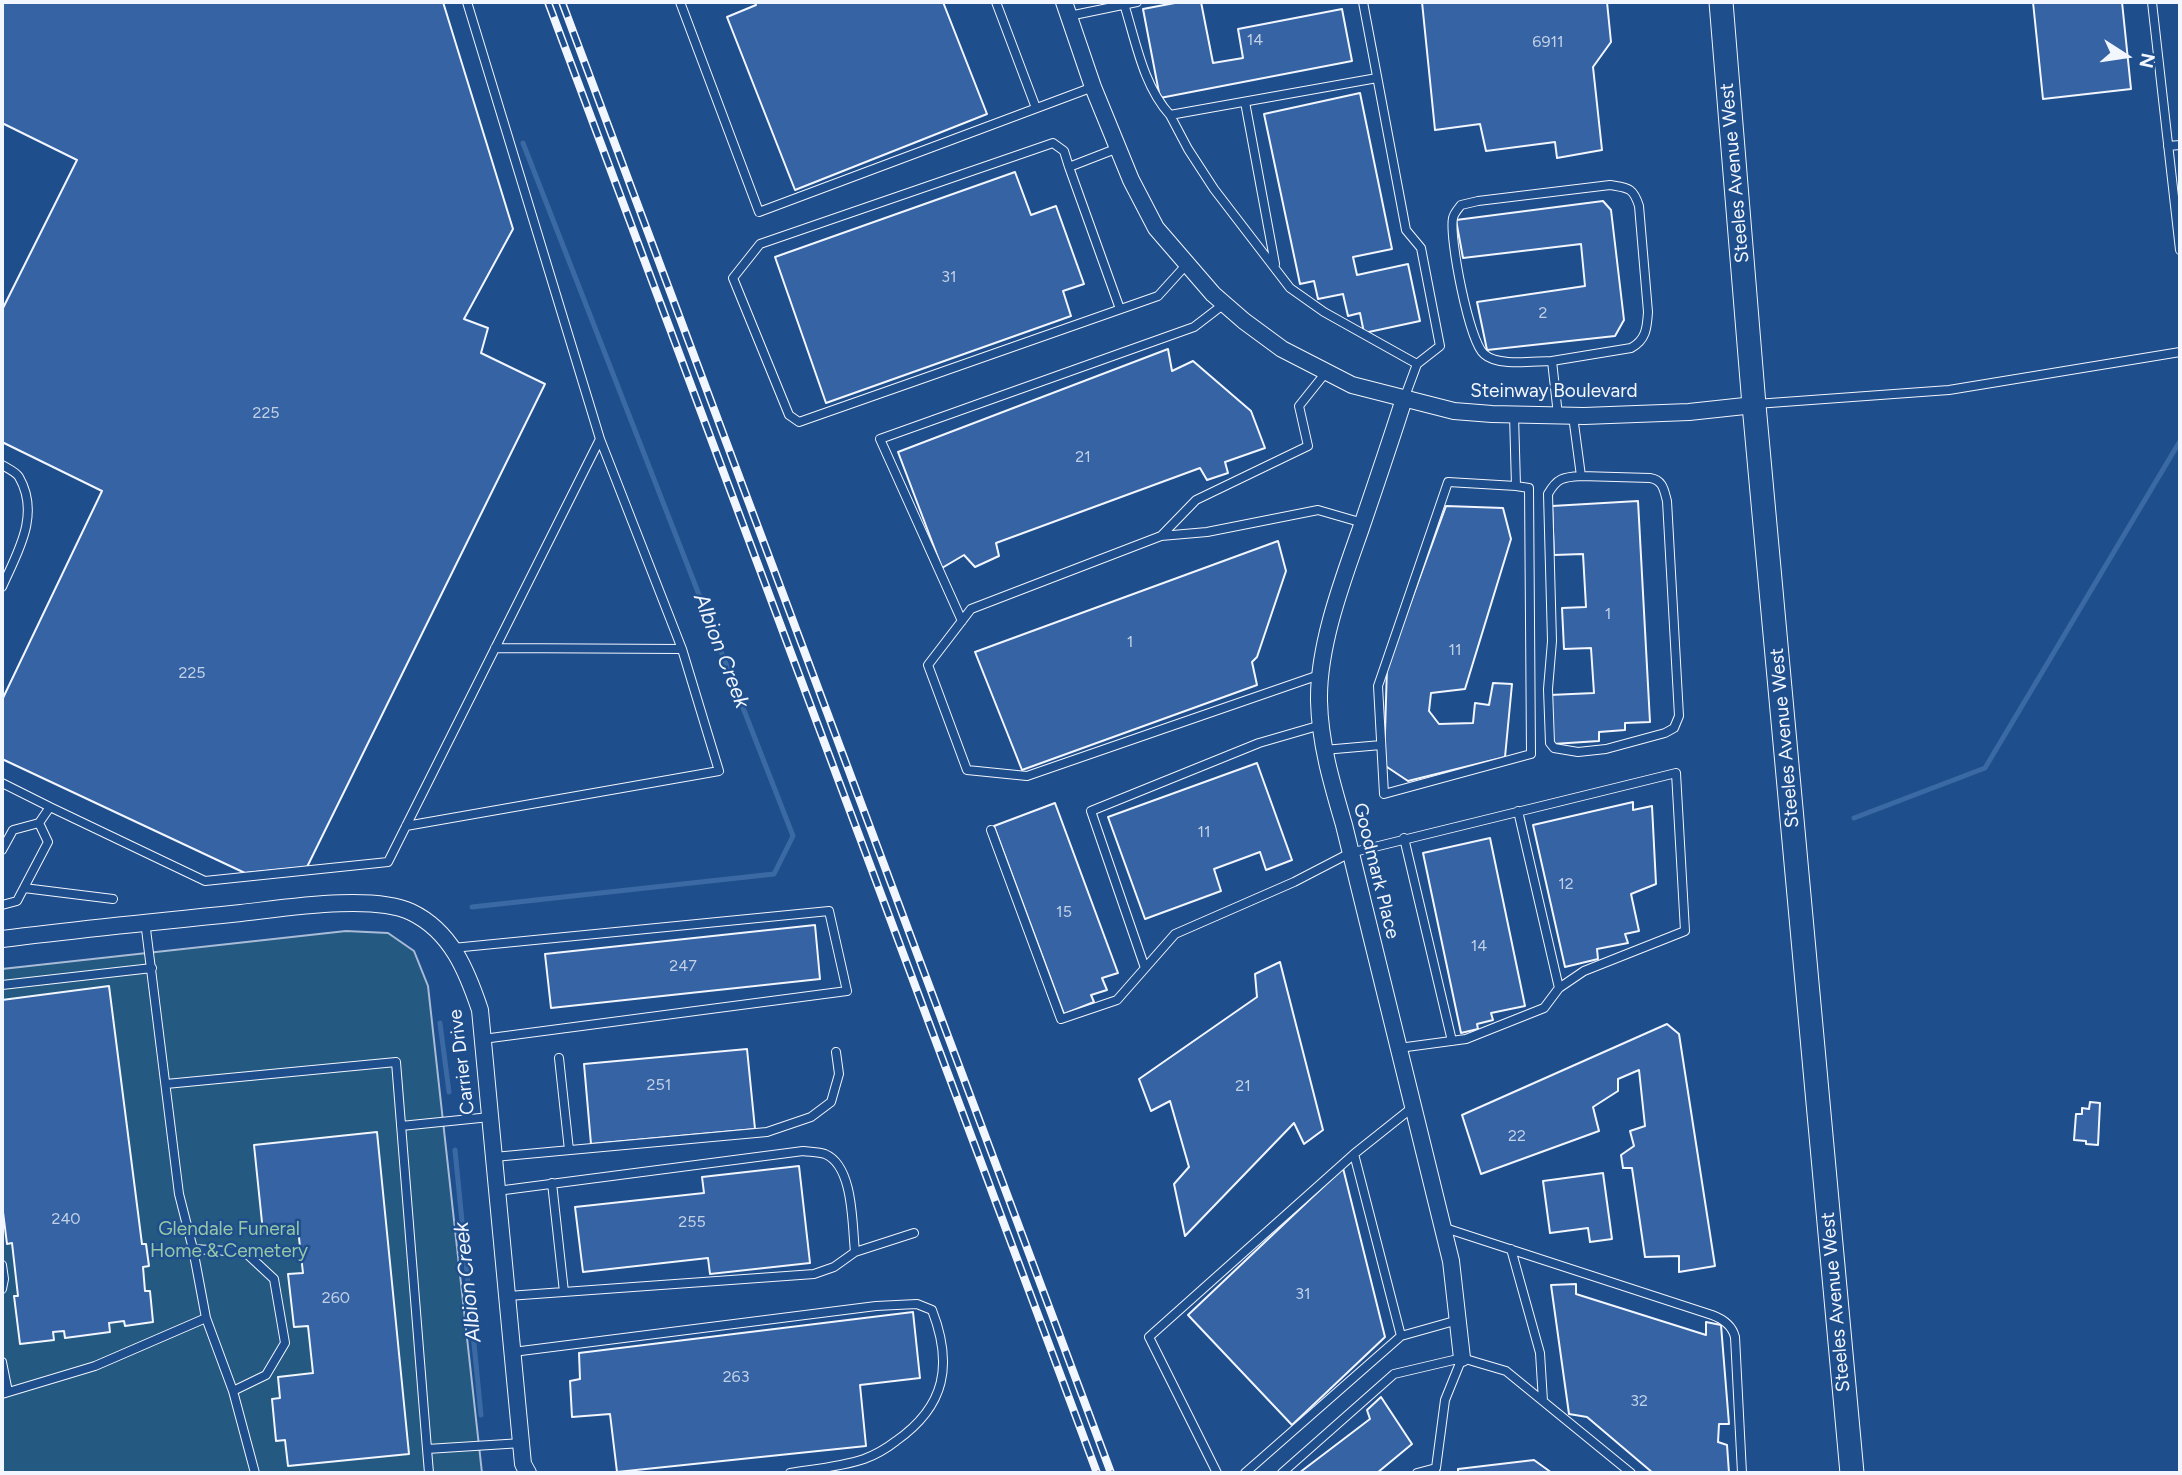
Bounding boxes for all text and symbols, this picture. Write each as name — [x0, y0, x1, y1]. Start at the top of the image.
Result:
north arrow — [2091, 21, 2161, 91]
house number: 14 — [1247, 30, 1263, 50]
house number: 6911 — [1532, 32, 1564, 52]
text: N — [2134, 51, 2160, 70]
street label: Steeles Avenue West — [1716, 82, 1754, 264]
house number: 31 — [941, 267, 957, 287]
house number: 2 — [1539, 303, 1547, 323]
street label: Steinway Boulevard — [1470, 380, 1638, 402]
house number: 225 — [252, 403, 280, 423]
house number: 21 — [1075, 447, 1091, 467]
water label: Albion Creek — [688, 590, 754, 712]
house number: 1 — [1605, 604, 1611, 624]
house number: 1 — [1127, 632, 1133, 652]
house number: 11 — [1448, 640, 1462, 660]
street label: Steeles Avenue West — [1766, 647, 1804, 829]
house number: 225 — [178, 663, 206, 683]
street label: Goodmark Place — [1348, 801, 1404, 941]
house number: 11 — [1197, 822, 1211, 842]
house number: 12 — [1558, 874, 1574, 894]
house number: 15 — [1056, 902, 1072, 922]
house number: 14 — [1471, 936, 1487, 956]
house number: 247 — [669, 956, 697, 976]
street label: Carrier Drive — [444, 1008, 480, 1116]
house number: 251 — [647, 1075, 671, 1095]
house number: 21 — [1235, 1076, 1251, 1096]
house number: 22 — [1508, 1126, 1526, 1146]
house number: 240 — [51, 1209, 81, 1229]
street label: Steeles Avenue West — [1817, 1211, 1855, 1393]
house number: 255 — [678, 1212, 706, 1232]
park label: Glendale Funeral Home & Cemetery — [150, 1218, 308, 1262]
water label: Albion Creek — [449, 1221, 487, 1343]
house number: 31 — [1295, 1284, 1311, 1304]
house number: 260 — [322, 1288, 350, 1308]
house number: 263 — [723, 1367, 749, 1387]
house number: 32 — [1630, 1391, 1648, 1411]

